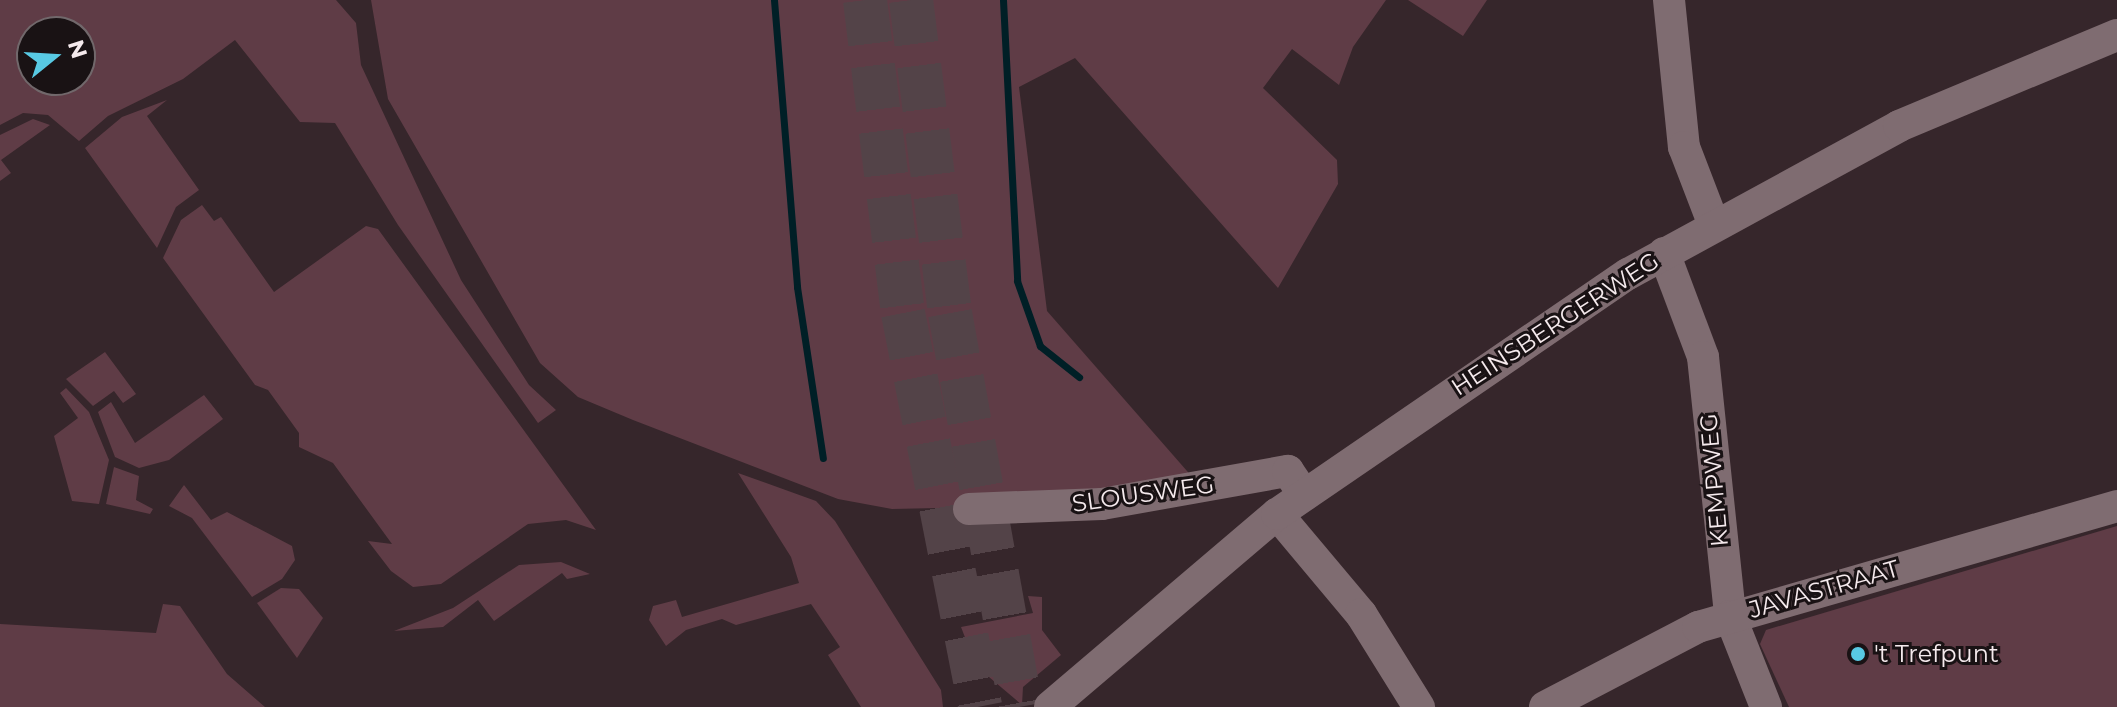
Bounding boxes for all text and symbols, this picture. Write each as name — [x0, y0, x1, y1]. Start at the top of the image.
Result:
north arrow — [16, 16, 96, 96]
text: N — [62, 36, 93, 62]
street label: HEINSBERGERWEG — [1446, 246, 1664, 402]
street label: KEMPWEG — [1694, 412, 1734, 548]
street label: SLOUSWEG — [1070, 470, 1216, 518]
street label: JAVASTRAAT — [1746, 554, 1902, 624]
place label: 't Trefpunt — [1874, 640, 1999, 668]
marker: 't Trefpunt — [1849, 645, 1867, 663]

